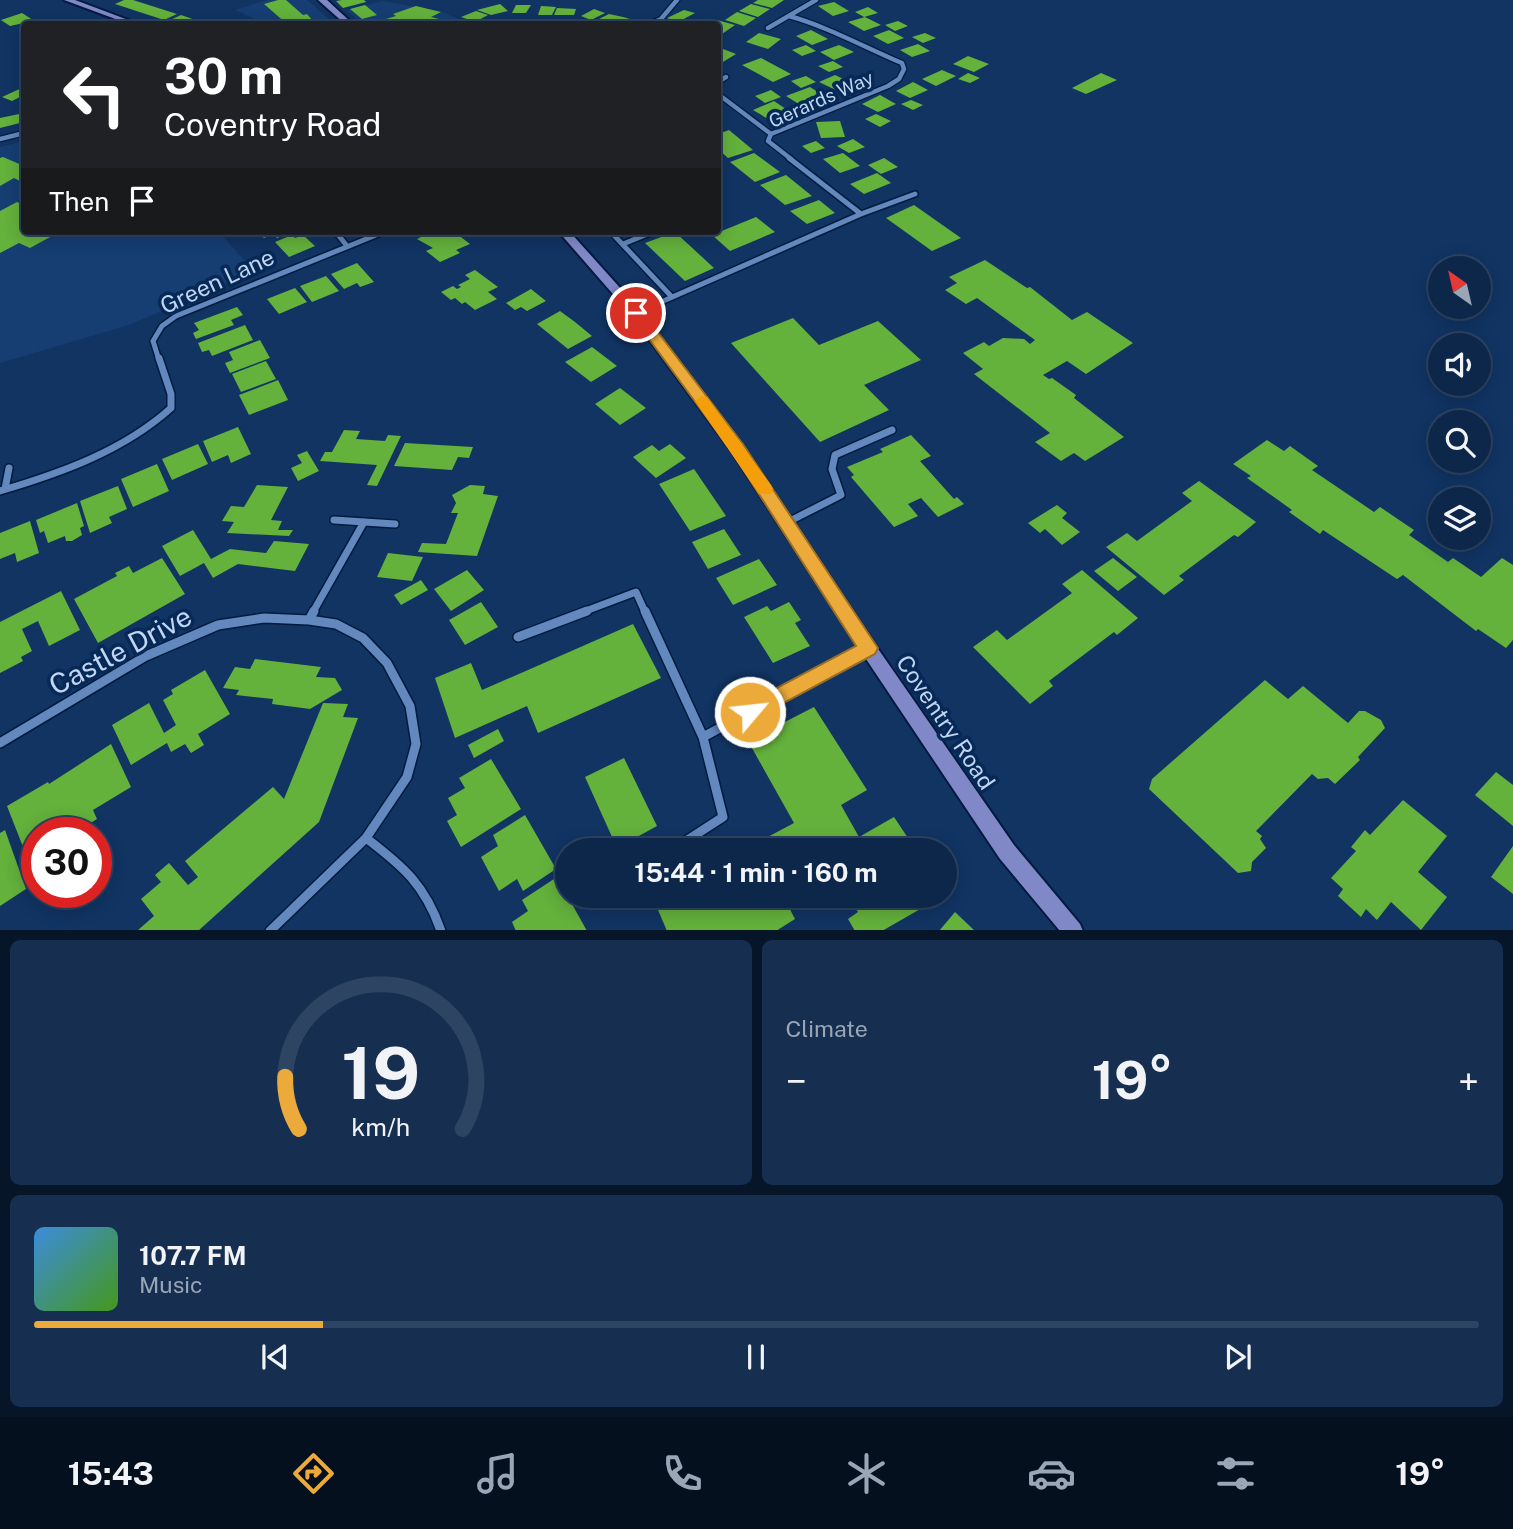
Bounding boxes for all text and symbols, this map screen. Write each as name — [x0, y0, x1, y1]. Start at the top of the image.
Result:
text: 30 m — [164, 47, 283, 105]
icon: left — [49, 49, 140, 140]
street label: Gerards Way — [765, 66, 877, 132]
text: Coventry Road — [164, 106, 381, 143]
icon: arrive — [123, 182, 161, 220]
text: Then — [49, 186, 109, 217]
street label: Green Lane — [156, 243, 278, 319]
north arrow — [1428, 256, 1491, 318]
map controls — [1428, 256, 1491, 550]
pin — [606, 283, 666, 343]
icon: arrive — [617, 294, 655, 332]
button: sound — [1428, 333, 1491, 396]
button: search — [1428, 410, 1491, 473]
button: layers — [1428, 487, 1491, 550]
street label: Castle Drive — [43, 599, 197, 701]
street label: Coventry Road — [891, 650, 1001, 794]
position arrow — [713, 675, 787, 749]
speed limit sign: 30 — [21, 817, 112, 908]
text: 15:44 · 1 min · 160 m — [634, 857, 878, 888]
text: Climate — [786, 1015, 868, 1042]
text: 19 — [341, 1030, 420, 1115]
text: 19° — [1092, 1050, 1173, 1111]
text: − — [786, 1059, 807, 1104]
text: + — [1458, 1059, 1479, 1104]
text: km/h — [351, 1111, 410, 1141]
text: 107.7 FM — [139, 1240, 247, 1271]
text: Music — [139, 1271, 203, 1298]
icon: previous — [256, 1338, 294, 1376]
icon: pause — [737, 1338, 775, 1376]
icon: next — [1219, 1338, 1257, 1376]
icon: directions — [289, 1449, 338, 1498]
icon: music — [473, 1449, 522, 1498]
icon: phone — [658, 1449, 707, 1498]
icon: climate — [842, 1449, 891, 1498]
icon: car — [1027, 1449, 1076, 1498]
icon: filters — [1211, 1449, 1260, 1498]
text: 15:43 — [68, 1455, 154, 1492]
text: 19° — [1395, 1455, 1445, 1492]

